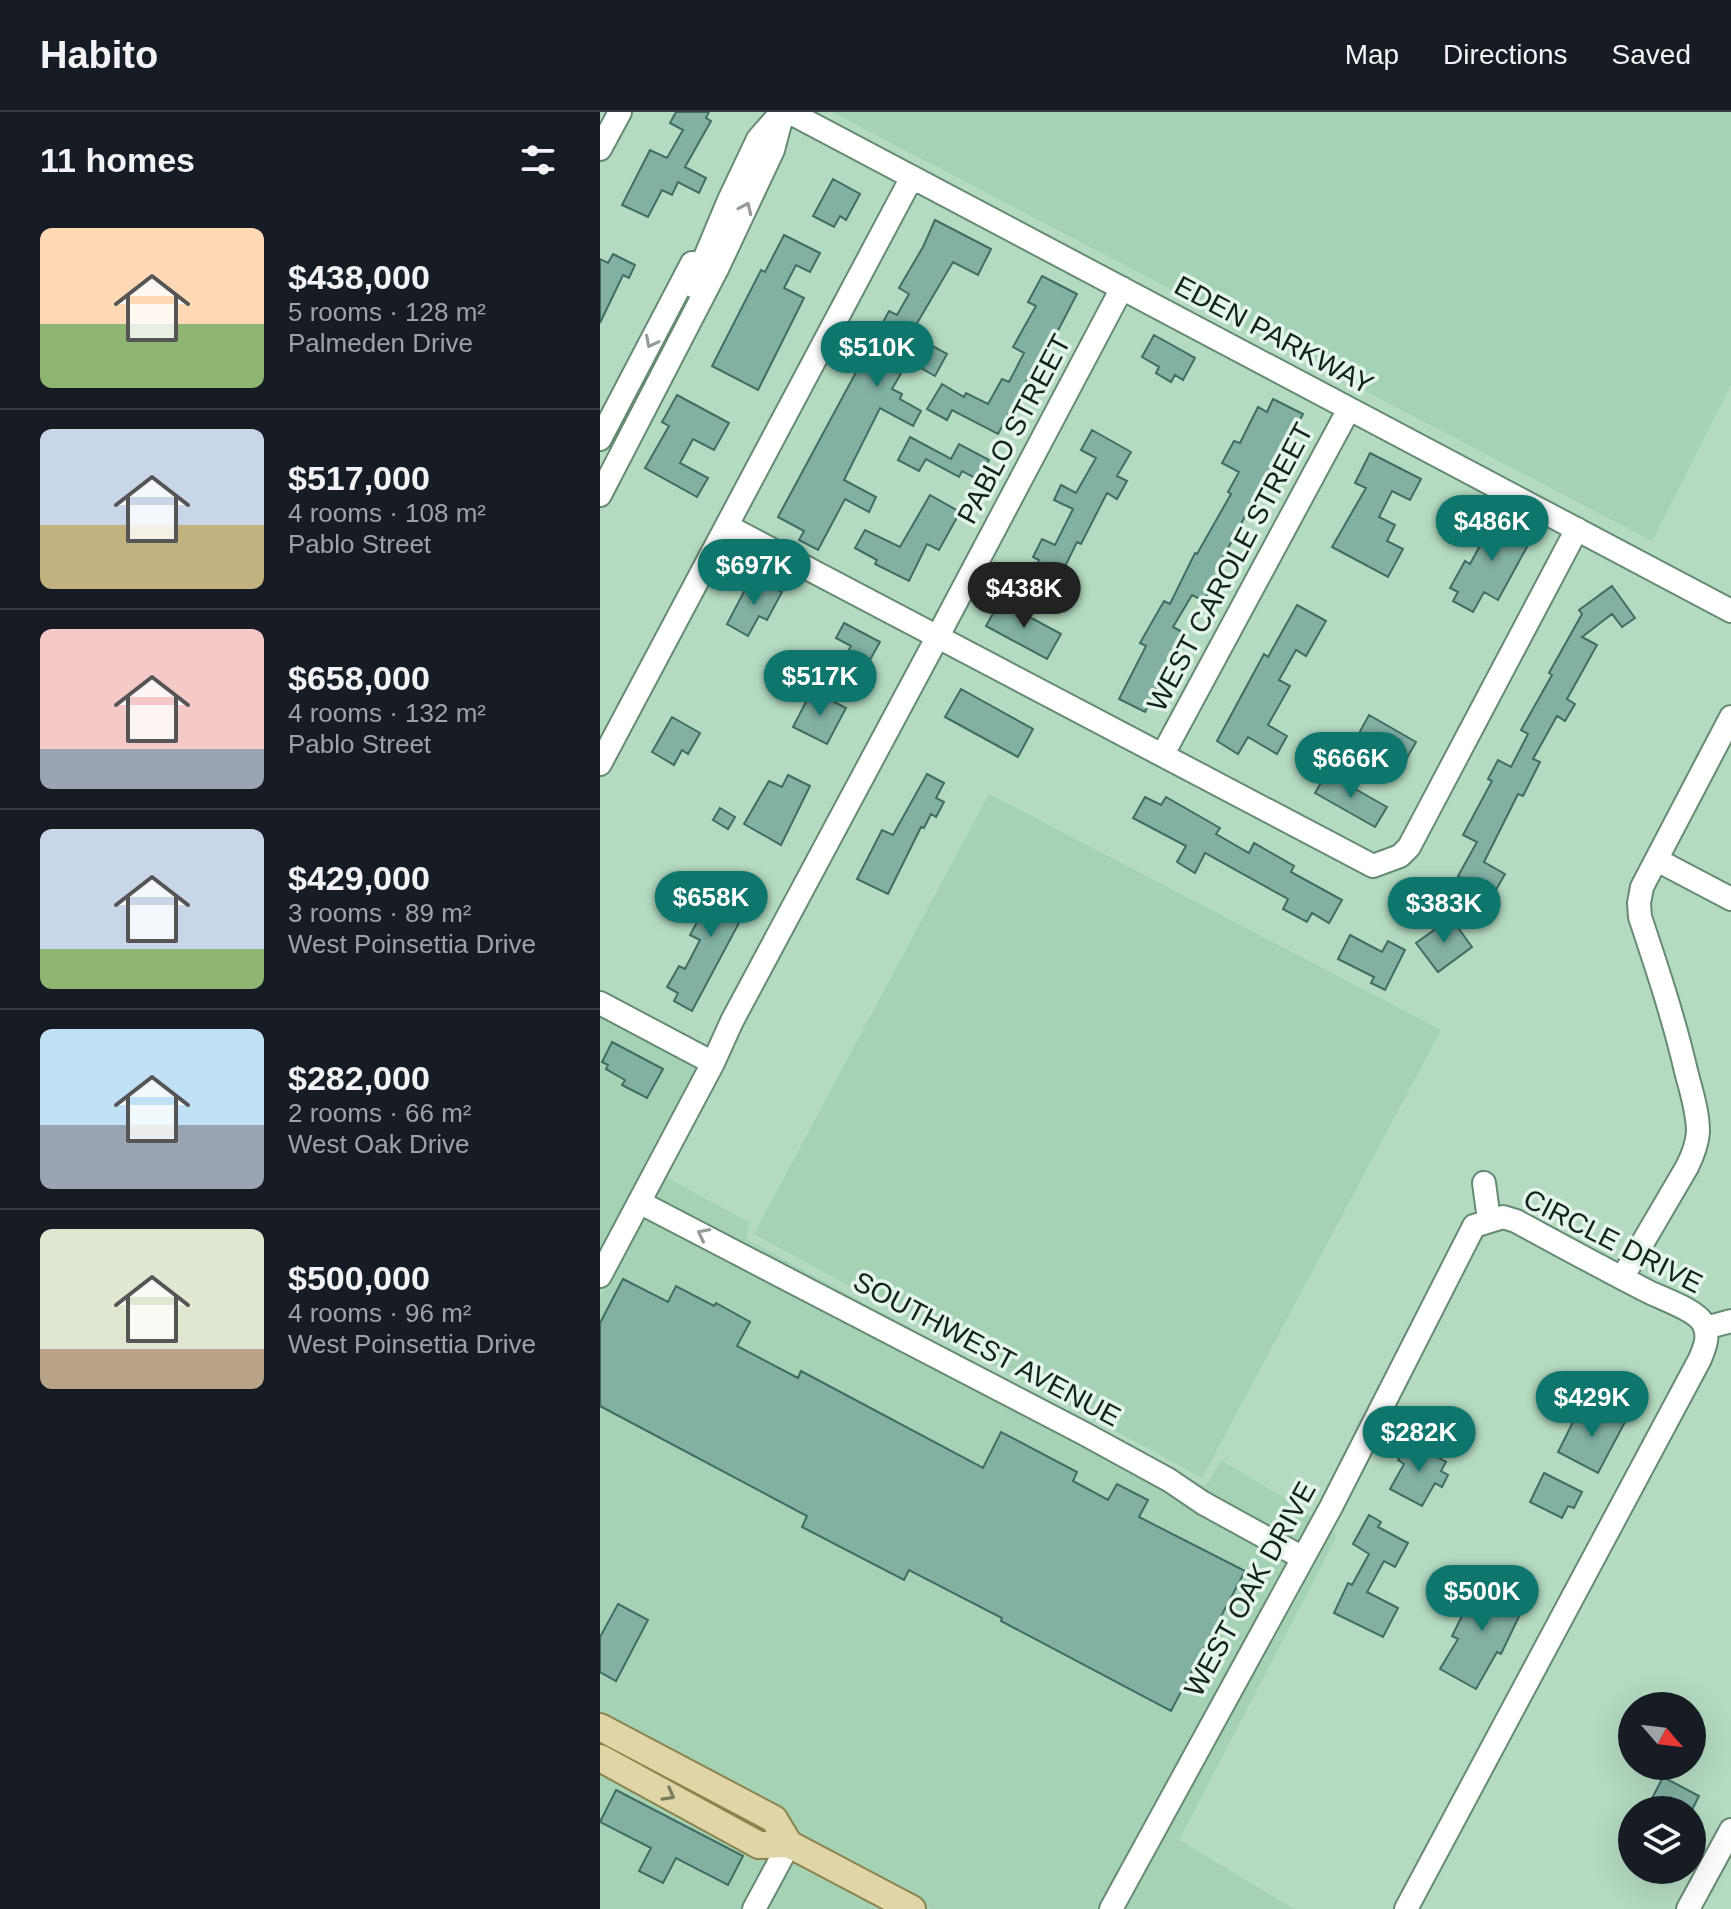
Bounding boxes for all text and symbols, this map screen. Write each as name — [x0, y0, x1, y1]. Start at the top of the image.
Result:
text: Habito — [40, 34, 158, 76]
text: Map — [1345, 39, 1399, 70]
text: Directions — [1443, 39, 1568, 70]
text: Saved — [1612, 39, 1691, 70]
icon: filters — [516, 138, 560, 182]
text: 11 homes — [40, 141, 195, 179]
one-way arrow — [736, 201, 752, 216]
text: $438,000 — [288, 258, 430, 296]
icon: home — [104, 260, 200, 356]
street label: EDEN PARKWAY — [1169, 270, 1379, 401]
text: 5 rooms · 128 m² — [288, 297, 486, 327]
pin: $510K — [821, 321, 933, 389]
text: Palmeden Drive — [288, 328, 473, 358]
street label: PABLO STREET — [951, 329, 1077, 529]
text: $510K — [839, 332, 915, 362]
one-way arrow — [646, 334, 661, 349]
street label: WEST CAROLE STREET — [1141, 418, 1319, 716]
text: $517,000 — [288, 459, 430, 497]
icon: home — [104, 461, 200, 557]
pin: $486K — [1436, 495, 1548, 563]
text: 4 rooms · 108 m² — [288, 498, 486, 528]
text: $486K — [1454, 506, 1530, 536]
text: Pablo Street — [288, 529, 431, 559]
pin: $697K — [698, 539, 810, 607]
text: $697K — [716, 550, 792, 580]
pin: $438K — [968, 562, 1080, 630]
text: $438K — [986, 573, 1062, 603]
pin: $517K — [764, 650, 876, 718]
text: $658,000 — [288, 659, 430, 697]
icon: home — [104, 661, 200, 757]
text: $517K — [782, 661, 858, 691]
text: 4 rooms · 132 m² — [288, 698, 486, 728]
text: Pablo Street — [288, 729, 431, 759]
pin: $666K — [1295, 732, 1407, 800]
text: $666K — [1313, 743, 1389, 773]
text: $429,000 — [288, 859, 430, 897]
icon: home — [104, 861, 200, 957]
pin: $658K — [655, 871, 767, 939]
pin: $383K — [1388, 877, 1500, 945]
text: $658K — [673, 882, 749, 912]
text: $383K — [1406, 888, 1482, 918]
text: 3 rooms · 89 m² — [288, 898, 472, 928]
text: West Poinsettia Drive — [288, 929, 536, 959]
text: $282,000 — [288, 1059, 430, 1097]
icon: home — [104, 1061, 200, 1157]
text: 2 rooms · 66 m² — [288, 1098, 472, 1128]
text: West Oak Drive — [288, 1129, 470, 1159]
street label: CIRCLE DRIVE — [1519, 1183, 1707, 1299]
one-way arrow — [697, 1228, 712, 1244]
text: $500,000 — [288, 1259, 430, 1297]
icon: home — [104, 1261, 200, 1357]
street label: SOUTHWEST AVENUE — [848, 1265, 1126, 1433]
text: 4 rooms · 96 m² — [288, 1298, 472, 1328]
text: West Poinsettia Drive — [288, 1329, 536, 1359]
pin: $429K — [1536, 1371, 1648, 1439]
text: $429K — [1554, 1382, 1630, 1412]
pin: $282K — [1363, 1406, 1475, 1474]
text: $282K — [1381, 1417, 1457, 1447]
street label: WEST OAK DRIVE — [1178, 1476, 1322, 1702]
pin: $500K — [1426, 1565, 1538, 1633]
text: $500K — [1444, 1576, 1520, 1606]
north arrow — [1618, 1692, 1706, 1780]
map controls — [1618, 1692, 1706, 1884]
one-way arrow — [660, 1786, 675, 1801]
button: layers — [1618, 1796, 1706, 1884]

